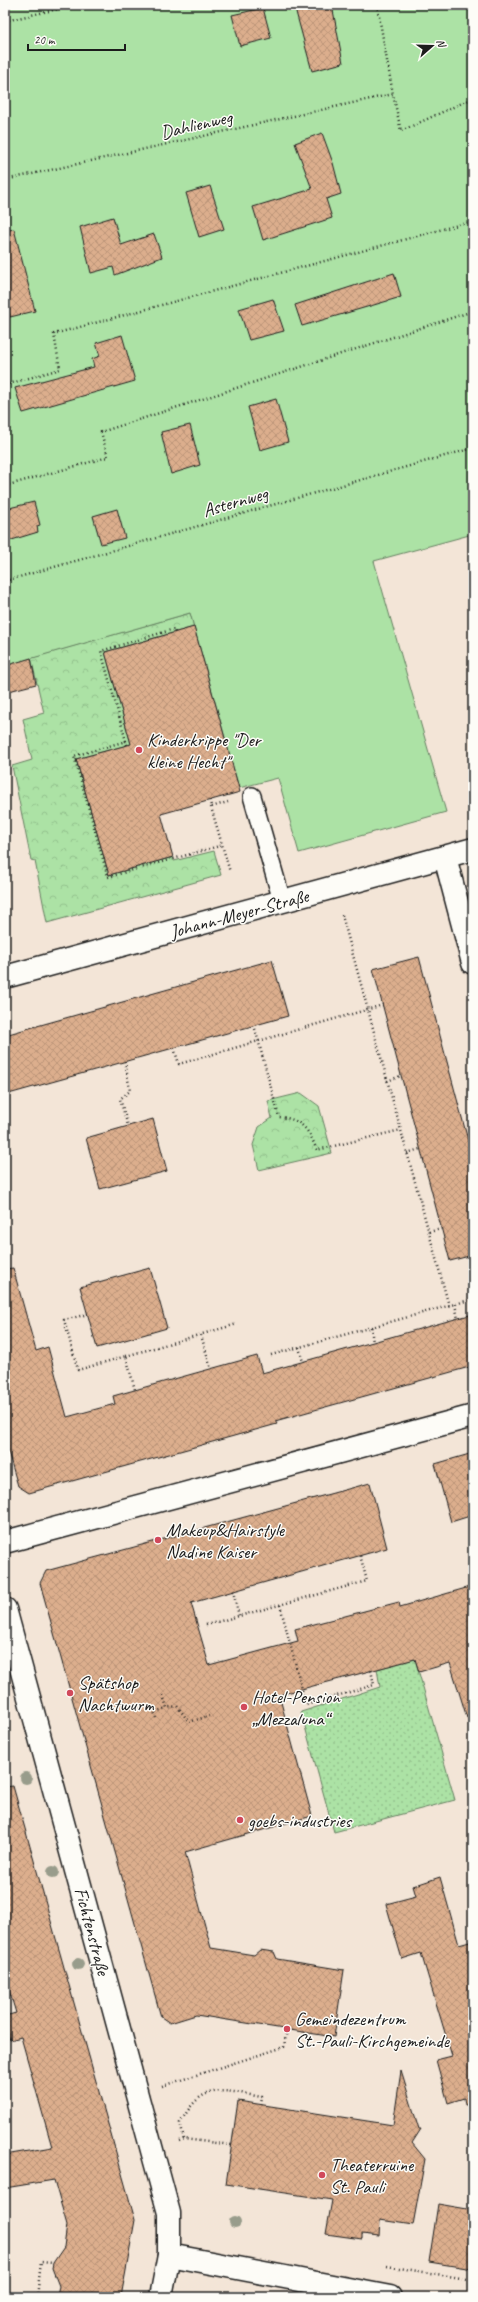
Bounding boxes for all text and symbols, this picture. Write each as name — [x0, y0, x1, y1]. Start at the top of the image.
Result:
scale bar — [28, 26, 125, 52]
north arrow — [412, 26, 452, 66]
text: 20 m — [34, 32, 56, 48]
text: N — [434, 37, 450, 50]
street label: Dahlienweg — [158, 105, 235, 145]
street label: Asternweg — [200, 481, 272, 523]
place label: Kinderkrippe "Der kleine Hecht" — [147, 728, 263, 774]
marker: Kinderkrippe "Der kleine Hecht" — [134, 745, 144, 755]
street label: Johann-Meyer-Straße — [166, 883, 313, 944]
place label: Makeup&Hairstyle Nadine Kaiser — [166, 1518, 286, 1564]
marker: Makeup&Hairstyle Nadine Kaiser — [153, 1535, 163, 1545]
place label: Spätshop Nachtwurm — [78, 1671, 155, 1717]
place label: Hotel-Pension „Mezzaluna“ — [252, 1685, 341, 1731]
marker: Spätshop Nachtwurm — [65, 1688, 75, 1698]
marker: Hotel-Pension „Mezzaluna“ — [239, 1702, 249, 1712]
place label: goebs-industries — [248, 1809, 353, 1833]
marker: goebs-industries — [235, 1815, 245, 1825]
street label: Fichtenstraße — [69, 1885, 116, 1980]
place label: Gemeindezentrum St.-Pauli-Kirchgemeinde — [295, 2007, 451, 2053]
marker: Gemeindezentrum St.-Pauli-Kirchgemeinde — [282, 2024, 292, 2034]
place label: Theaterruine St. Pauli — [330, 2153, 415, 2199]
marker: Theaterruine St. Pauli — [317, 2170, 327, 2180]

